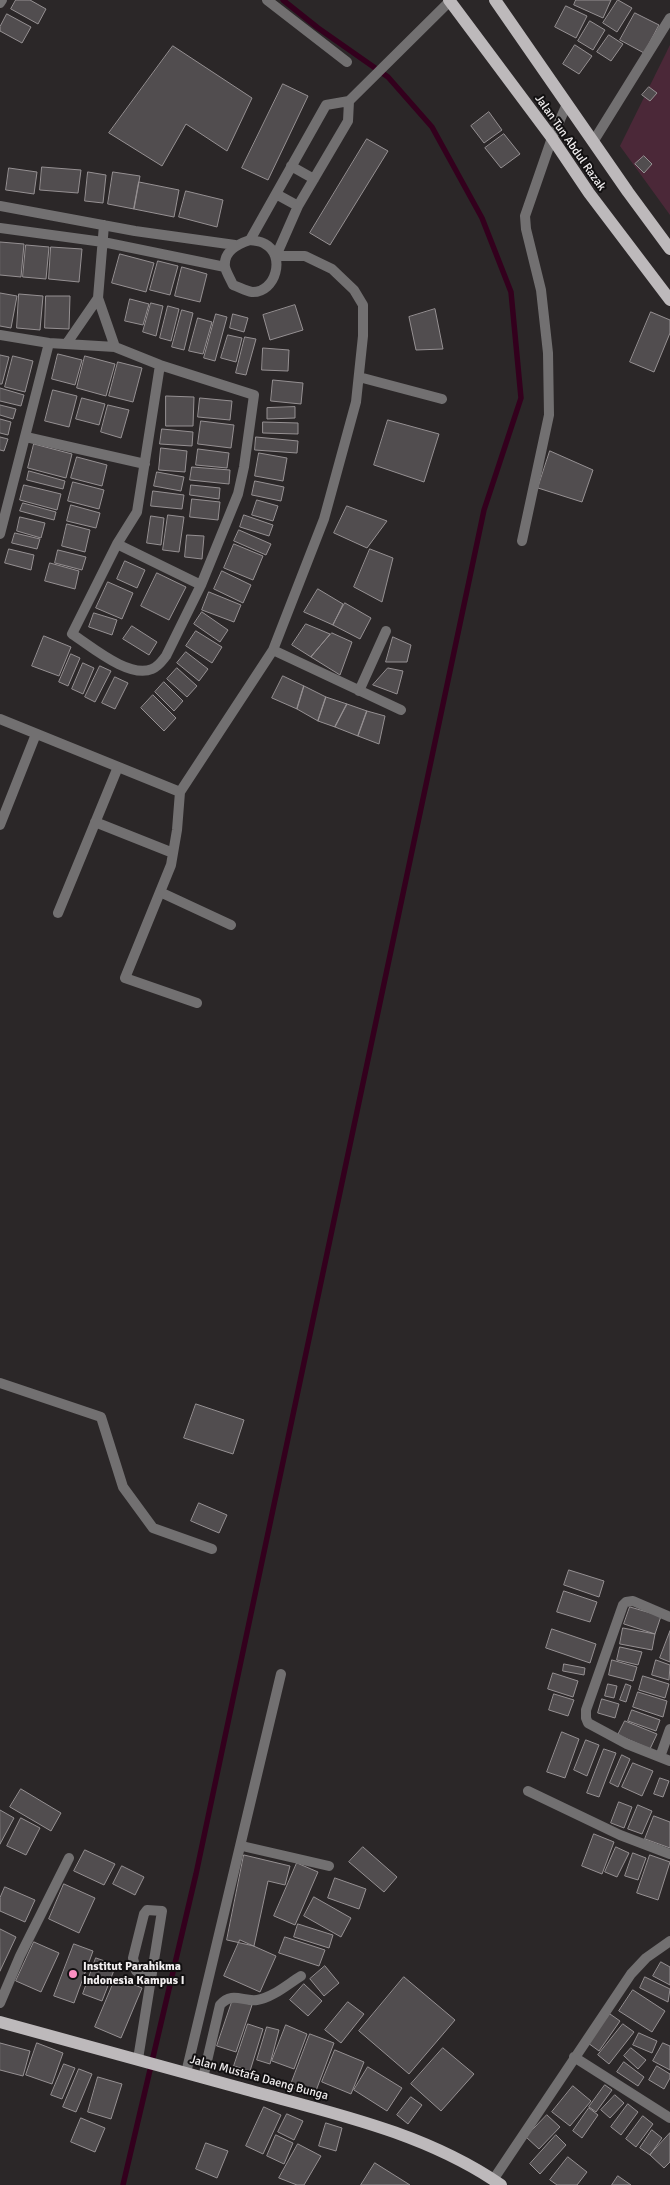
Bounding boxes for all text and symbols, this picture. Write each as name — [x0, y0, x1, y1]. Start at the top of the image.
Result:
street label: Jalan Tun Abdul Razak — [531, 92, 609, 194]
place label: Institut Parahikma Indonesia Kampus I — [83, 1960, 184, 1988]
marker: Institut Parahikma Indonesia Kampus I — [67, 1968, 79, 1980]
street label: Jalan Mustafa Daeng Bunga — [188, 2053, 330, 2103]

